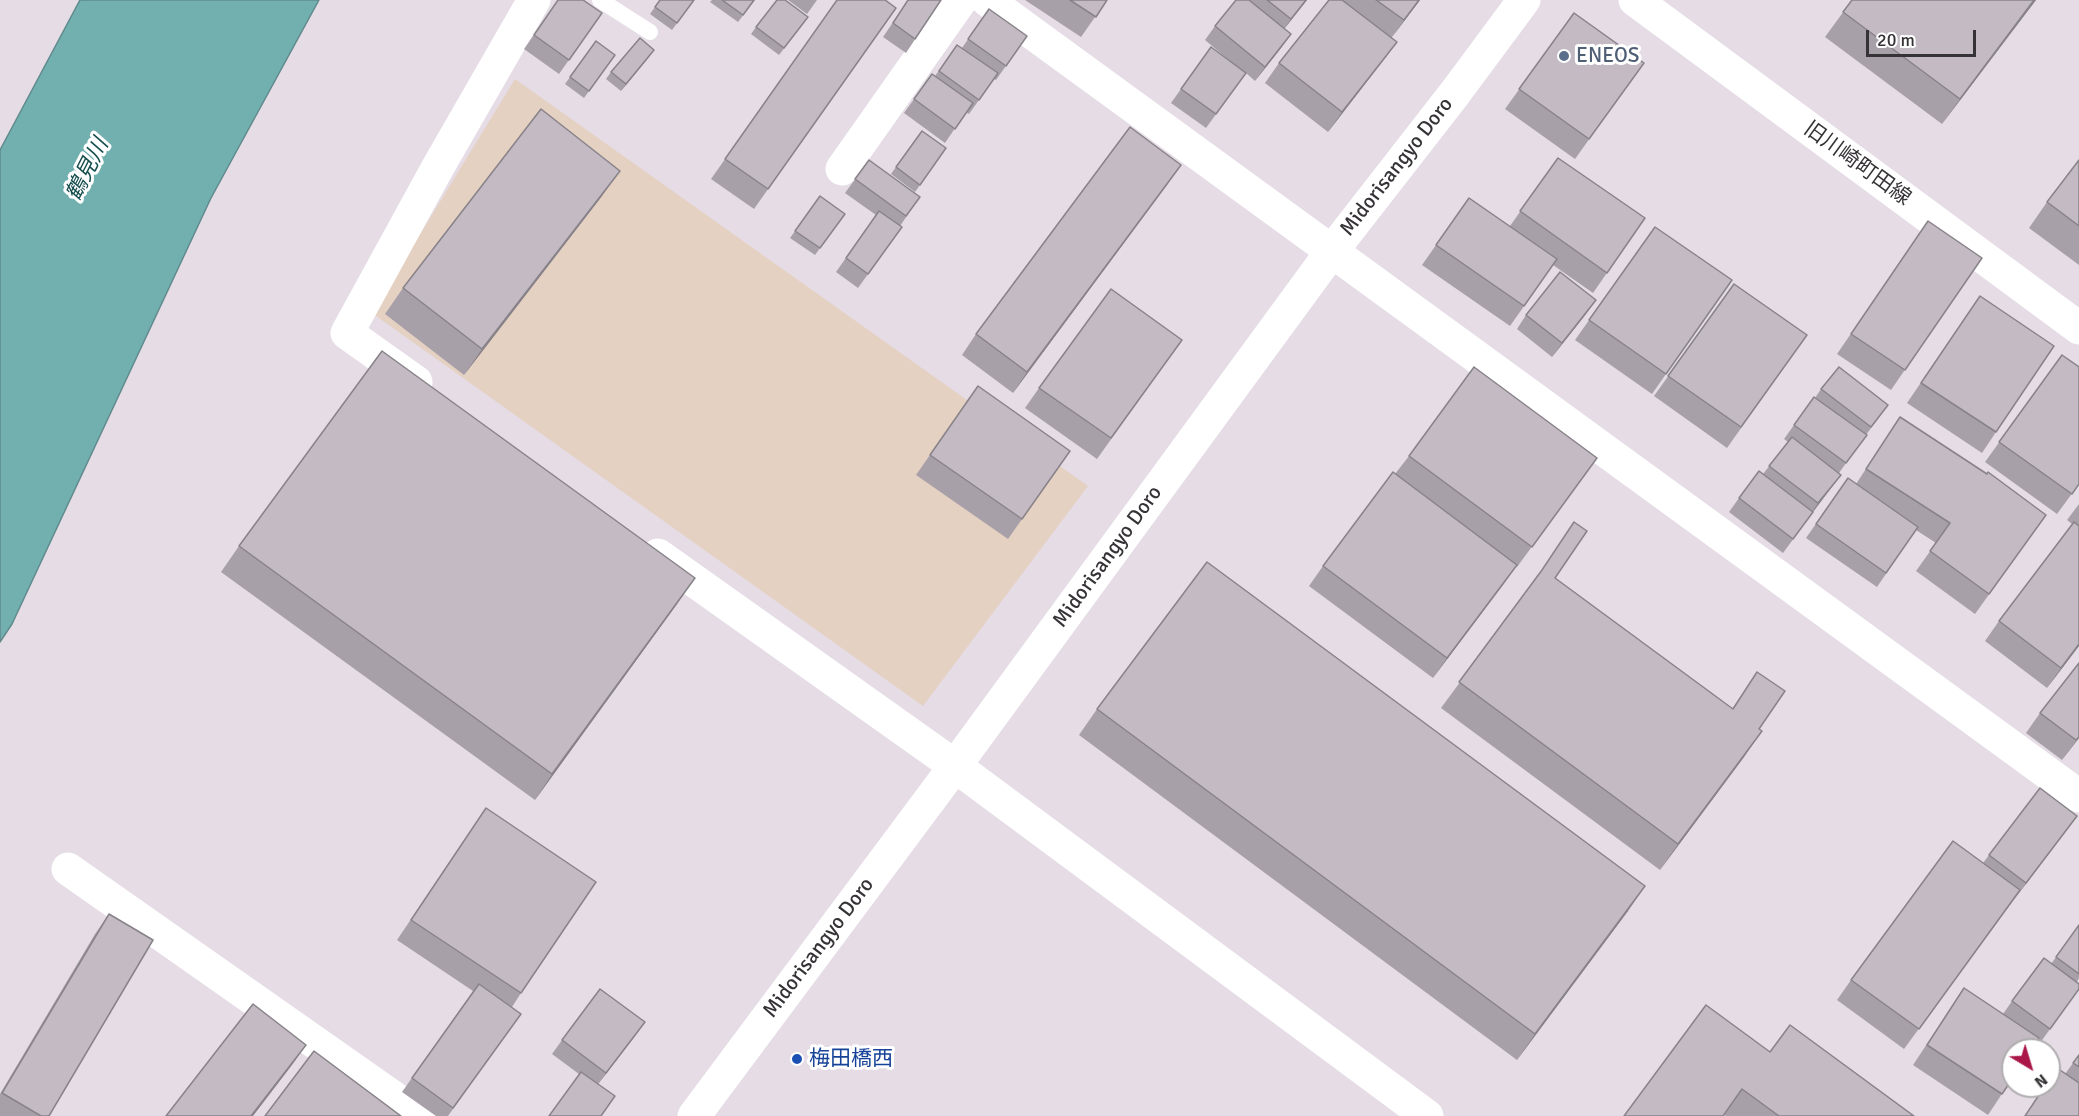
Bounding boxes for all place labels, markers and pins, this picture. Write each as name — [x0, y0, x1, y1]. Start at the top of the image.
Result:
place label: ENEOS — [1576, 43, 1639, 69]
marker: ENEOS — [1557, 49, 1571, 63]
place label: 梅田橋西 — [809, 1046, 893, 1072]
marker: 梅田橋西 — [790, 1052, 804, 1066]

